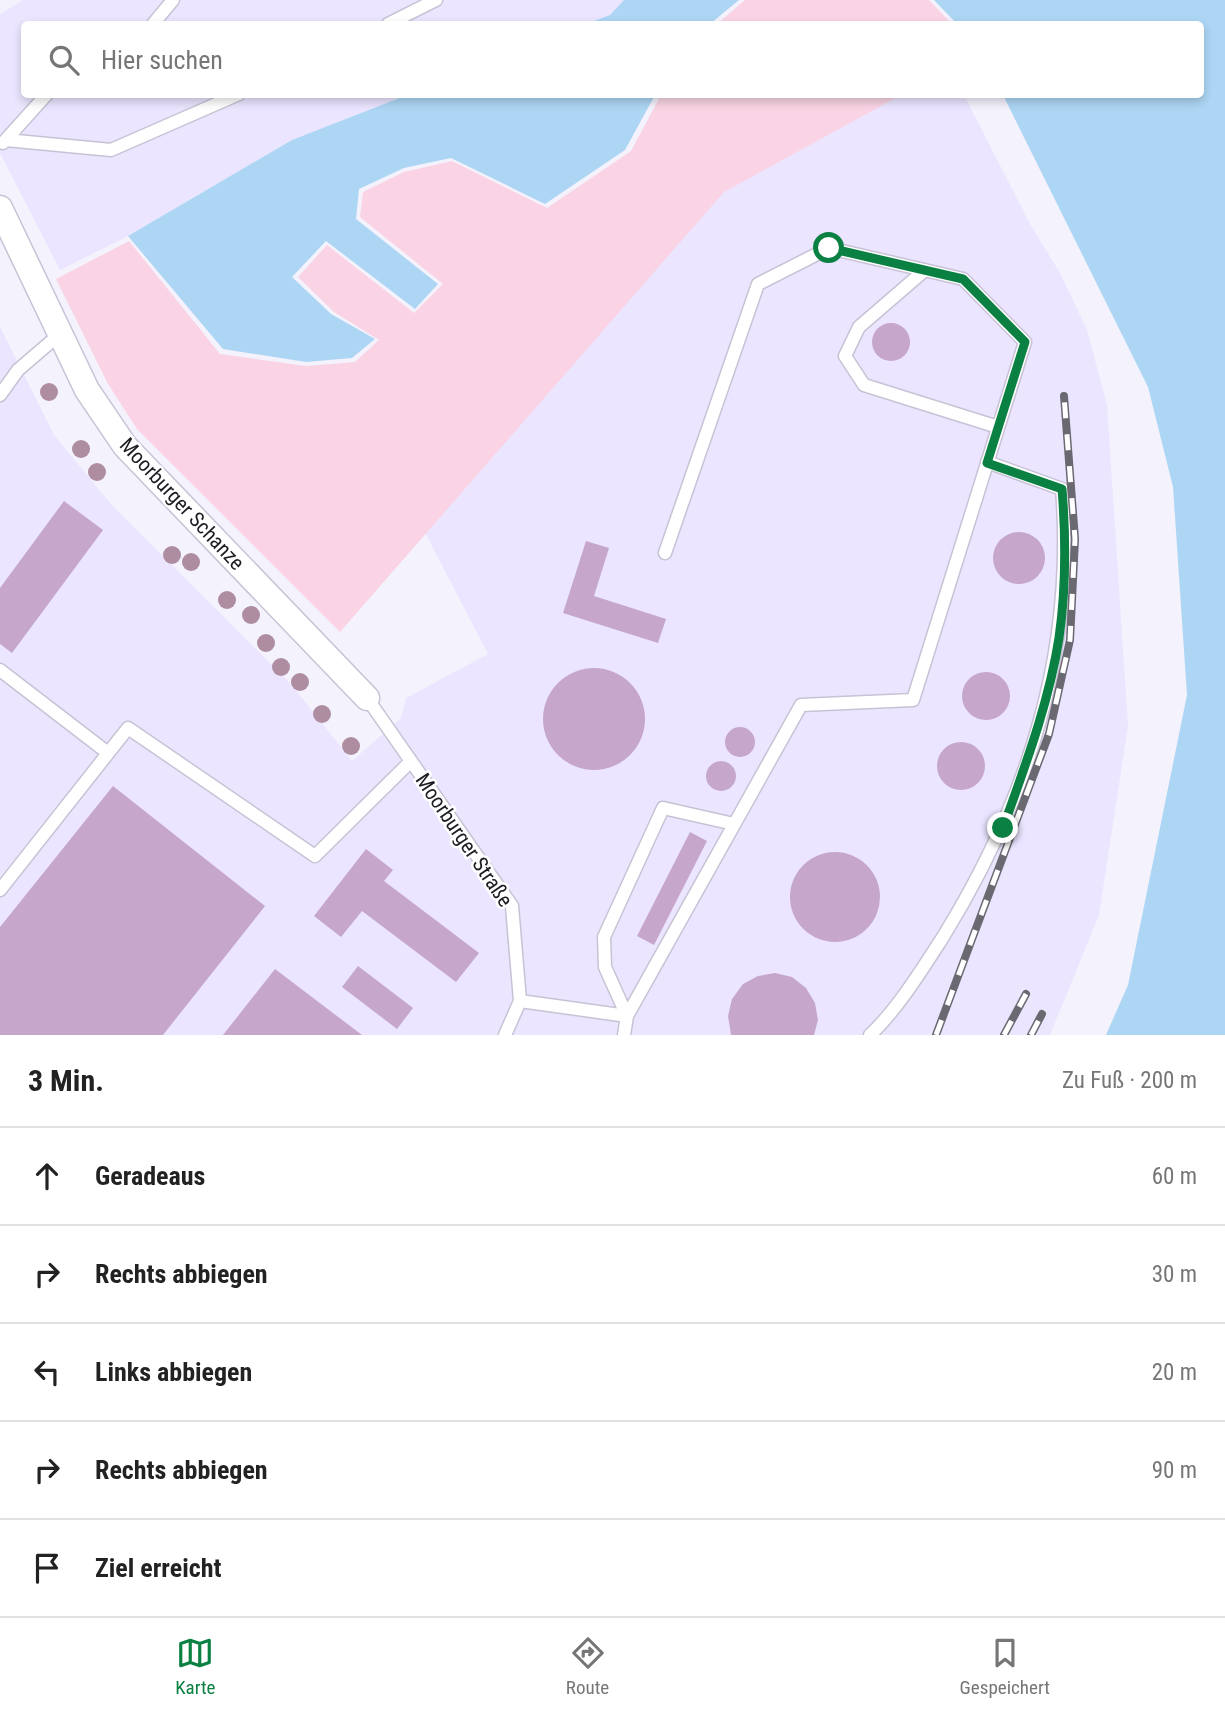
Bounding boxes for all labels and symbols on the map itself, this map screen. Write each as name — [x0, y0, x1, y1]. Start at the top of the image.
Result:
route start — [813, 232, 844, 263]
street label: Moorburger Schanze — [115, 433, 249, 575]
street label: Moorburger Straße — [411, 769, 517, 911]
route end — [987, 812, 1018, 843]

